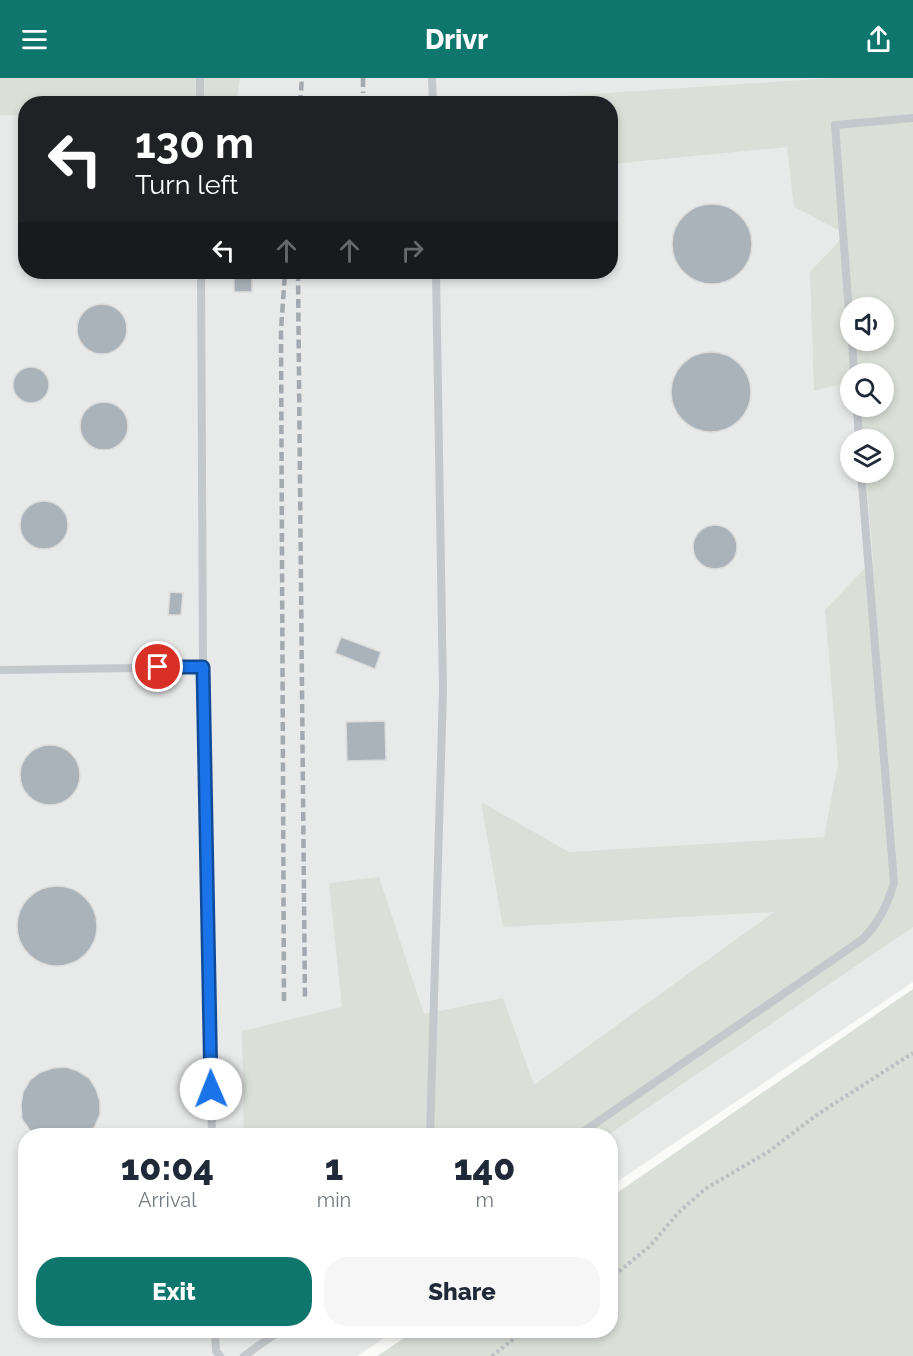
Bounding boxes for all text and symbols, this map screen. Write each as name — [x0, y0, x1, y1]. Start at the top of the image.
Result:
icon: menu — [18, 23, 51, 56]
icon: share — [862, 23, 895, 56]
text: Drivr — [425, 24, 488, 55]
text: 130 m — [135, 119, 254, 168]
icon: left — [36, 120, 114, 198]
text: Turn left — [135, 169, 238, 200]
icon: left — [207, 234, 240, 267]
icon: ahead — [270, 234, 303, 267]
icon: ahead — [333, 234, 366, 267]
icon: right — [396, 234, 429, 267]
map controls — [840, 297, 894, 483]
button: sound — [840, 297, 894, 351]
button: search — [840, 363, 894, 417]
button: layers — [840, 429, 894, 483]
pin — [132, 641, 183, 692]
icon: arrive — [141, 650, 174, 683]
position arrow — [179, 1057, 243, 1121]
text: 10:04 — [121, 1146, 214, 1188]
text: 1 — [325, 1146, 343, 1188]
text: 140 — [454, 1146, 515, 1188]
text: Arrival — [138, 1188, 197, 1212]
text: min — [317, 1188, 351, 1212]
text: m — [475, 1188, 494, 1212]
button: Exit — [36, 1257, 312, 1326]
button: Share — [324, 1257, 600, 1326]

